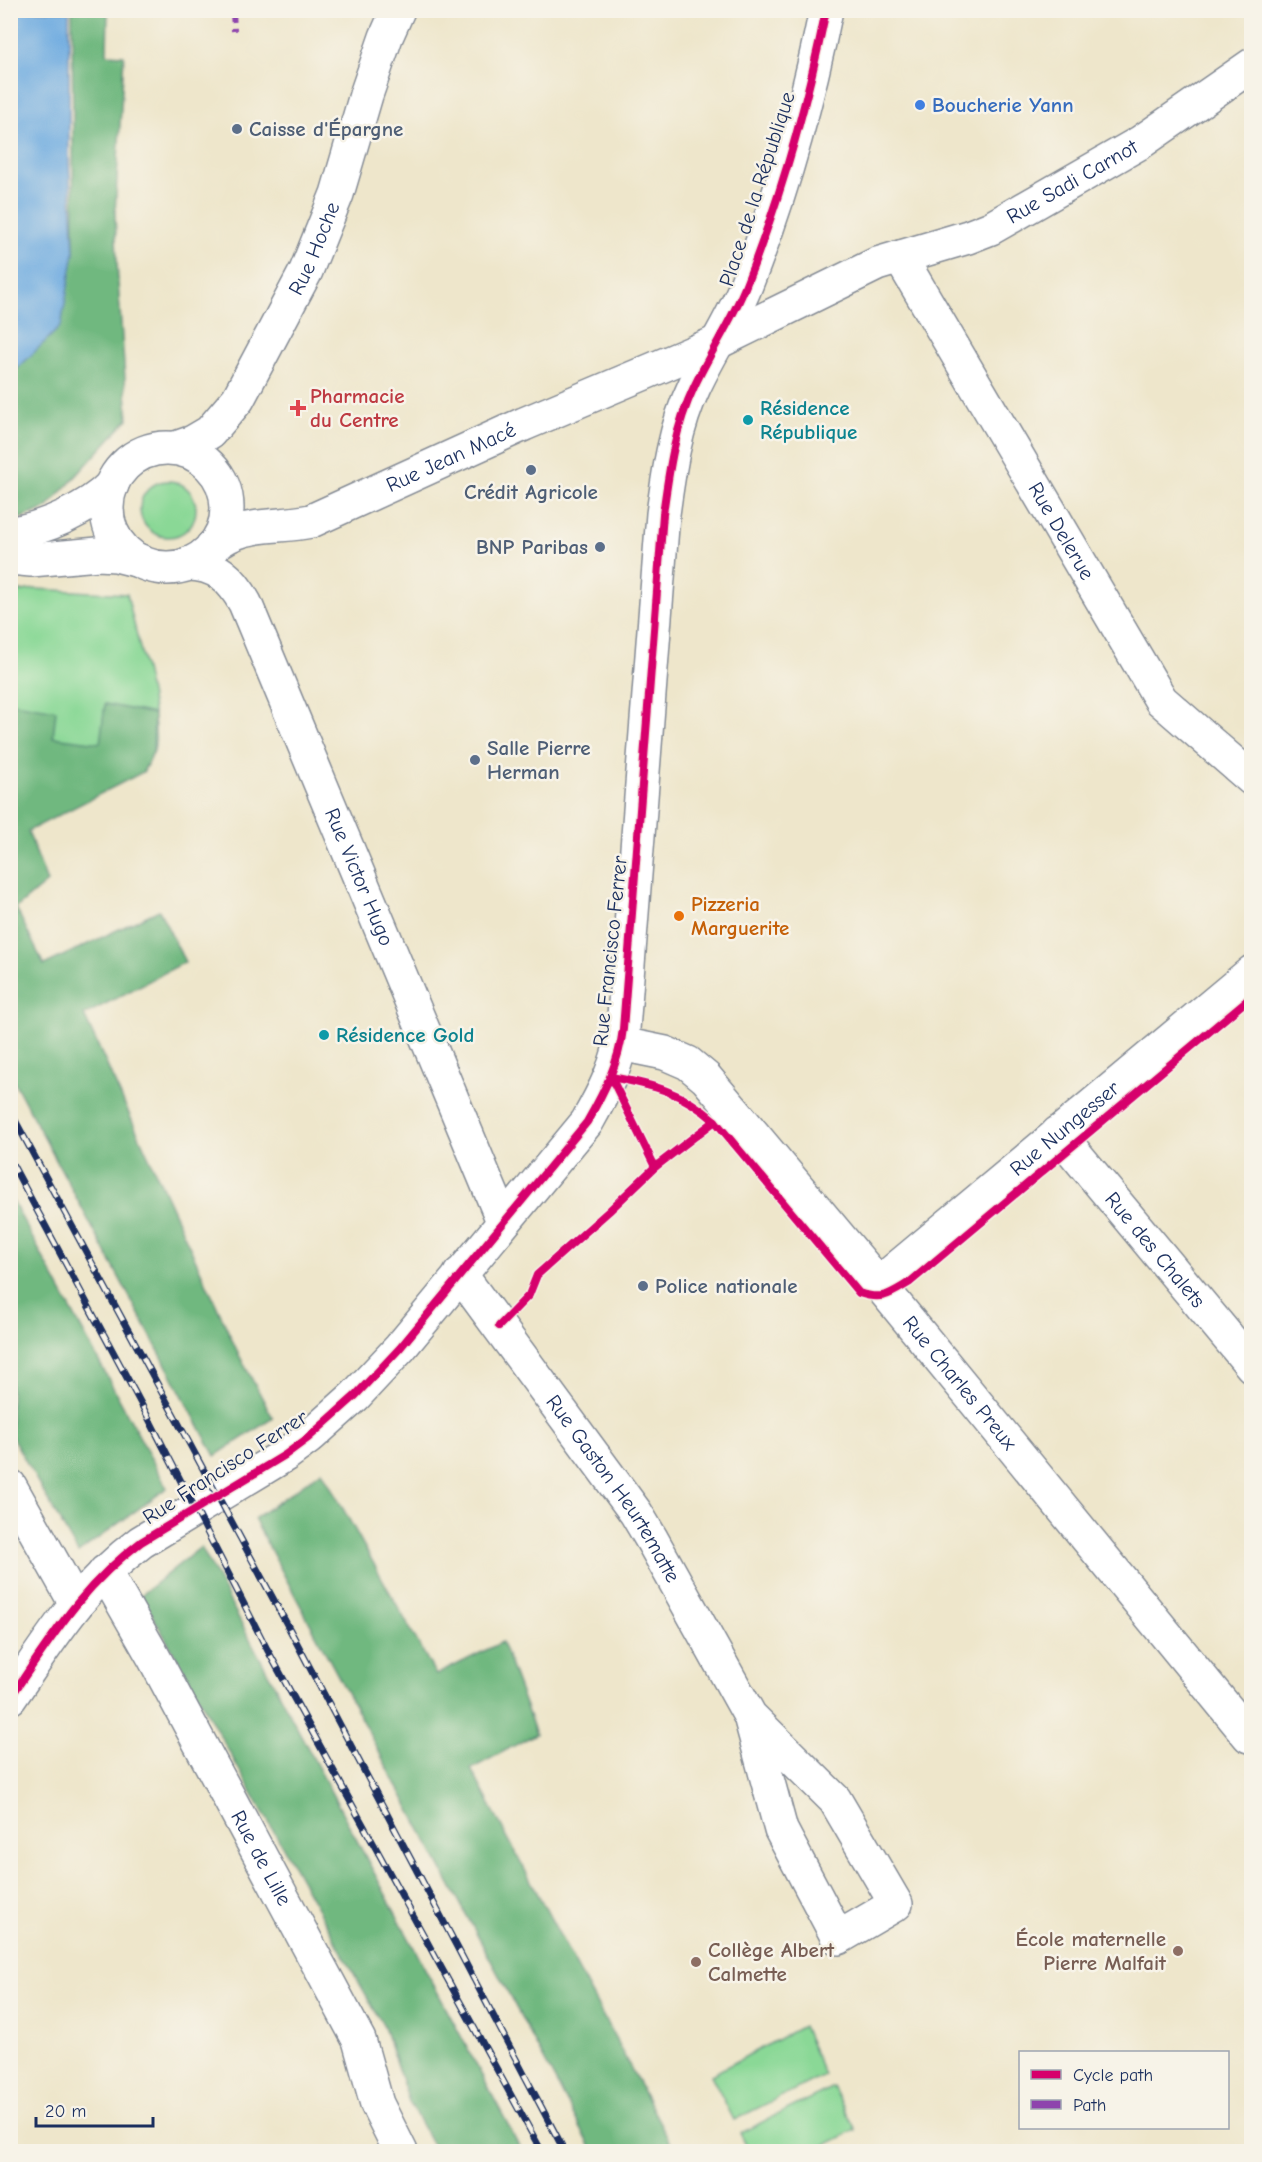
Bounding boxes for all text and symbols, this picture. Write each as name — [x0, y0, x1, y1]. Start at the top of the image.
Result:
street label: Place de la République — [714, 89, 800, 289]
place label: Boucherie Yann — [932, 93, 1074, 117]
marker: Boucherie Yann — [913, 98, 927, 112]
place label: Caisse d'Épargne — [249, 117, 403, 141]
marker: Caisse d'Épargne — [230, 122, 244, 136]
street label: Rue Sadi Carnot — [1002, 134, 1143, 228]
street label: Rue Hoche — [283, 198, 345, 299]
place label: Pharmacie du Centre — [310, 384, 405, 432]
place label: Résidence République — [760, 396, 857, 444]
marker: Pharmacie du Centre — [291, 401, 305, 415]
marker: Résidence République — [741, 413, 755, 427]
street label: Rue Jean Macé — [382, 417, 519, 497]
marker: Crédit Agricole — [524, 463, 538, 477]
street label: Rue Delerue — [1023, 478, 1100, 584]
place label: Crédit Agricole — [464, 480, 598, 504]
place label: BNP Paribas — [476, 535, 588, 559]
marker: BNP Paribas — [593, 540, 607, 554]
place label: Salle Pierre Herman — [487, 736, 590, 784]
marker: Salle Pierre Herman — [468, 753, 482, 767]
street label: Rue Victor Hugo — [320, 804, 399, 949]
street label: Rue Francisco Ferrer — [588, 854, 632, 1048]
place label: Pizzeria Marguerite — [691, 892, 789, 940]
marker: Pizzeria Marguerite — [672, 909, 686, 923]
place label: Résidence Gold — [336, 1023, 475, 1047]
marker: Résidence Gold — [317, 1028, 331, 1042]
street label: Rue Nungesser — [1005, 1075, 1125, 1181]
street label: Rue des Chalets — [1100, 1187, 1210, 1313]
place label: Police nationale — [655, 1274, 797, 1298]
marker: Police nationale — [636, 1279, 650, 1293]
street label: Rue Charles Preux — [898, 1311, 1022, 1455]
street label: Rue Gaston Heurtematte — [541, 1390, 685, 1587]
street label: Rue Francisco Ferrer — [138, 1404, 312, 1529]
street label: Rue de Lille — [226, 1806, 297, 1910]
place label: École maternelle Pierre Malfait — [1016, 1927, 1167, 1975]
place label: Collège Albert Calmette — [708, 1938, 835, 1986]
marker: École maternelle Pierre Malfait — [1171, 1944, 1185, 1958]
marker: Collège Albert Calmette — [689, 1955, 703, 1969]
legend — [1019, 2051, 1229, 2129]
text: Cycle path — [1073, 2065, 1153, 2086]
scale bar — [36, 2090, 153, 2128]
text: Path — [1073, 2095, 1106, 2116]
text: 20 m — [45, 2101, 86, 2122]

